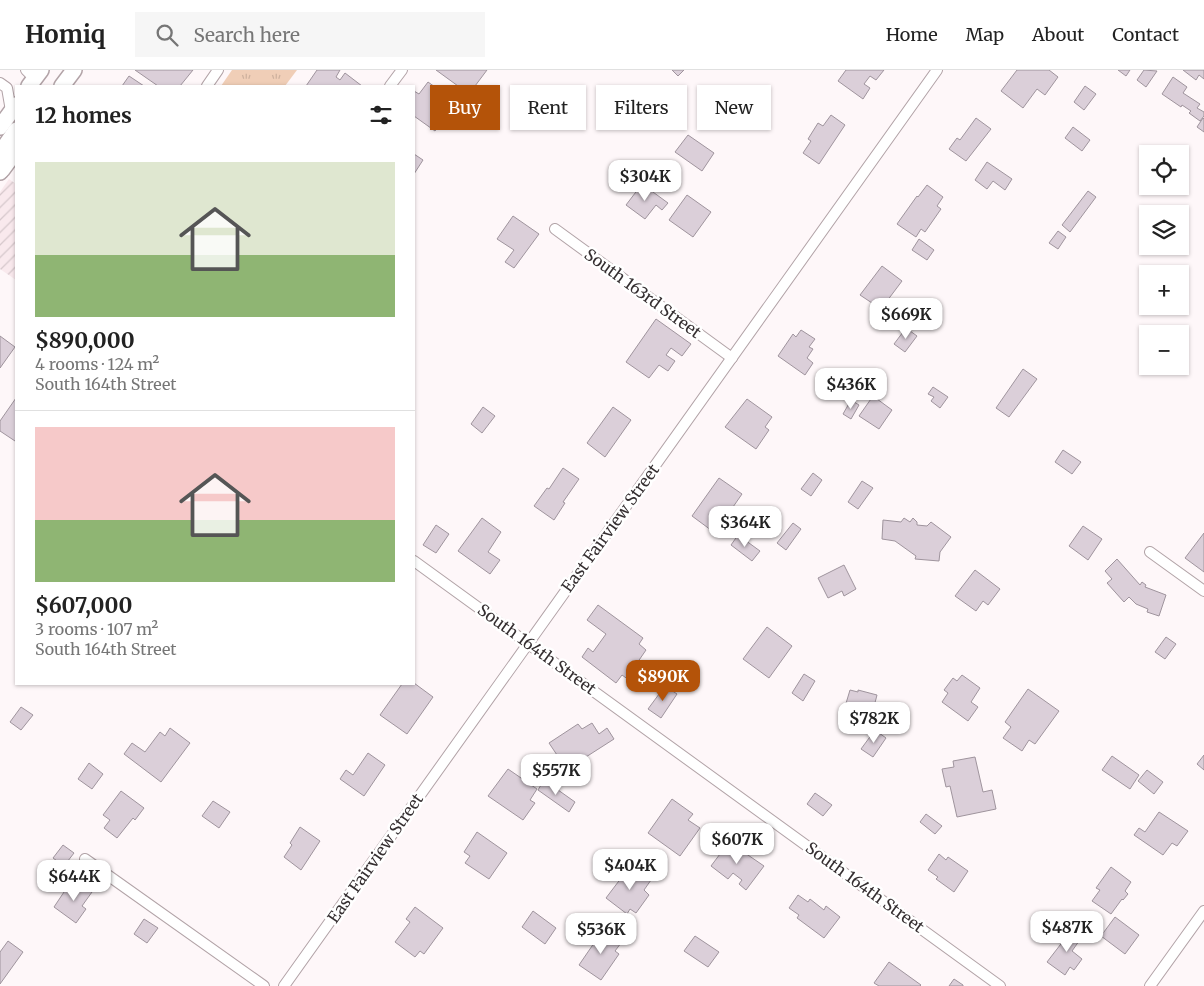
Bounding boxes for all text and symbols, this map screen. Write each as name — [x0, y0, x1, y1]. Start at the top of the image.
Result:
search box — [135, 12, 485, 57]
text: Homiq — [25, 19, 105, 50]
icon: search — [153, 21, 181, 49]
text: Search here — [193, 23, 300, 47]
text: Home — [886, 23, 938, 46]
text: Map — [966, 23, 1004, 46]
text: About — [1032, 23, 1084, 46]
text: Contact — [1112, 23, 1179, 46]
chip: Buy — [430, 85, 500, 130]
chip: Rent — [510, 85, 586, 130]
chip: Filters — [596, 85, 687, 130]
chip: New — [697, 85, 771, 130]
icon: filters — [367, 101, 395, 129]
text: 12 homes — [35, 102, 132, 129]
map controls — [1139, 145, 1189, 375]
button: locate — [1139, 145, 1189, 195]
pin: $304K — [610, 160, 680, 202]
text: $304K — [619, 166, 671, 186]
icon: home — [170, 194, 260, 284]
button: layers — [1139, 205, 1189, 255]
street label: South 163rd Street — [581, 244, 706, 342]
button: + — [1139, 265, 1189, 315]
pin: $669K — [871, 298, 941, 340]
text: $669K — [880, 304, 932, 324]
button: − — [1139, 325, 1189, 375]
text: $890,000 — [35, 327, 135, 354]
text: 4 rooms · 124 m² — [35, 354, 159, 374]
pin: $436K — [816, 368, 886, 410]
text: South 164th Street — [35, 374, 177, 394]
text: $436K — [826, 374, 876, 394]
street label: East Fairview Street — [557, 459, 664, 596]
icon: home — [170, 460, 260, 550]
pin: $364K — [710, 506, 780, 548]
text: $364K — [720, 512, 770, 532]
text: $607,000 — [35, 592, 132, 619]
street label: South 164th Street — [474, 599, 601, 699]
text: 3 rooms · 107 m² — [35, 619, 158, 639]
text: South 164th Street — [35, 639, 177, 659]
pin: $890K — [628, 660, 698, 702]
text: $890K — [637, 666, 689, 686]
pin: $782K — [839, 702, 909, 744]
text: $782K — [849, 708, 899, 728]
pin: $557K — [521, 754, 591, 796]
text: $557K — [532, 760, 580, 780]
street label: East Fairview Street — [323, 789, 428, 927]
pin: $607K — [702, 822, 772, 865]
text: $607K — [711, 829, 763, 849]
street label: South 164th Street — [802, 837, 929, 937]
pin: $404K — [595, 848, 665, 891]
text: $404K — [604, 855, 656, 875]
pin: $644K — [39, 860, 109, 902]
text: $644K — [48, 866, 100, 886]
pin: $487K — [1032, 910, 1102, 953]
pin: $536K — [566, 912, 636, 955]
text: $487K — [1041, 917, 1093, 937]
text: $536K — [577, 919, 625, 939]

